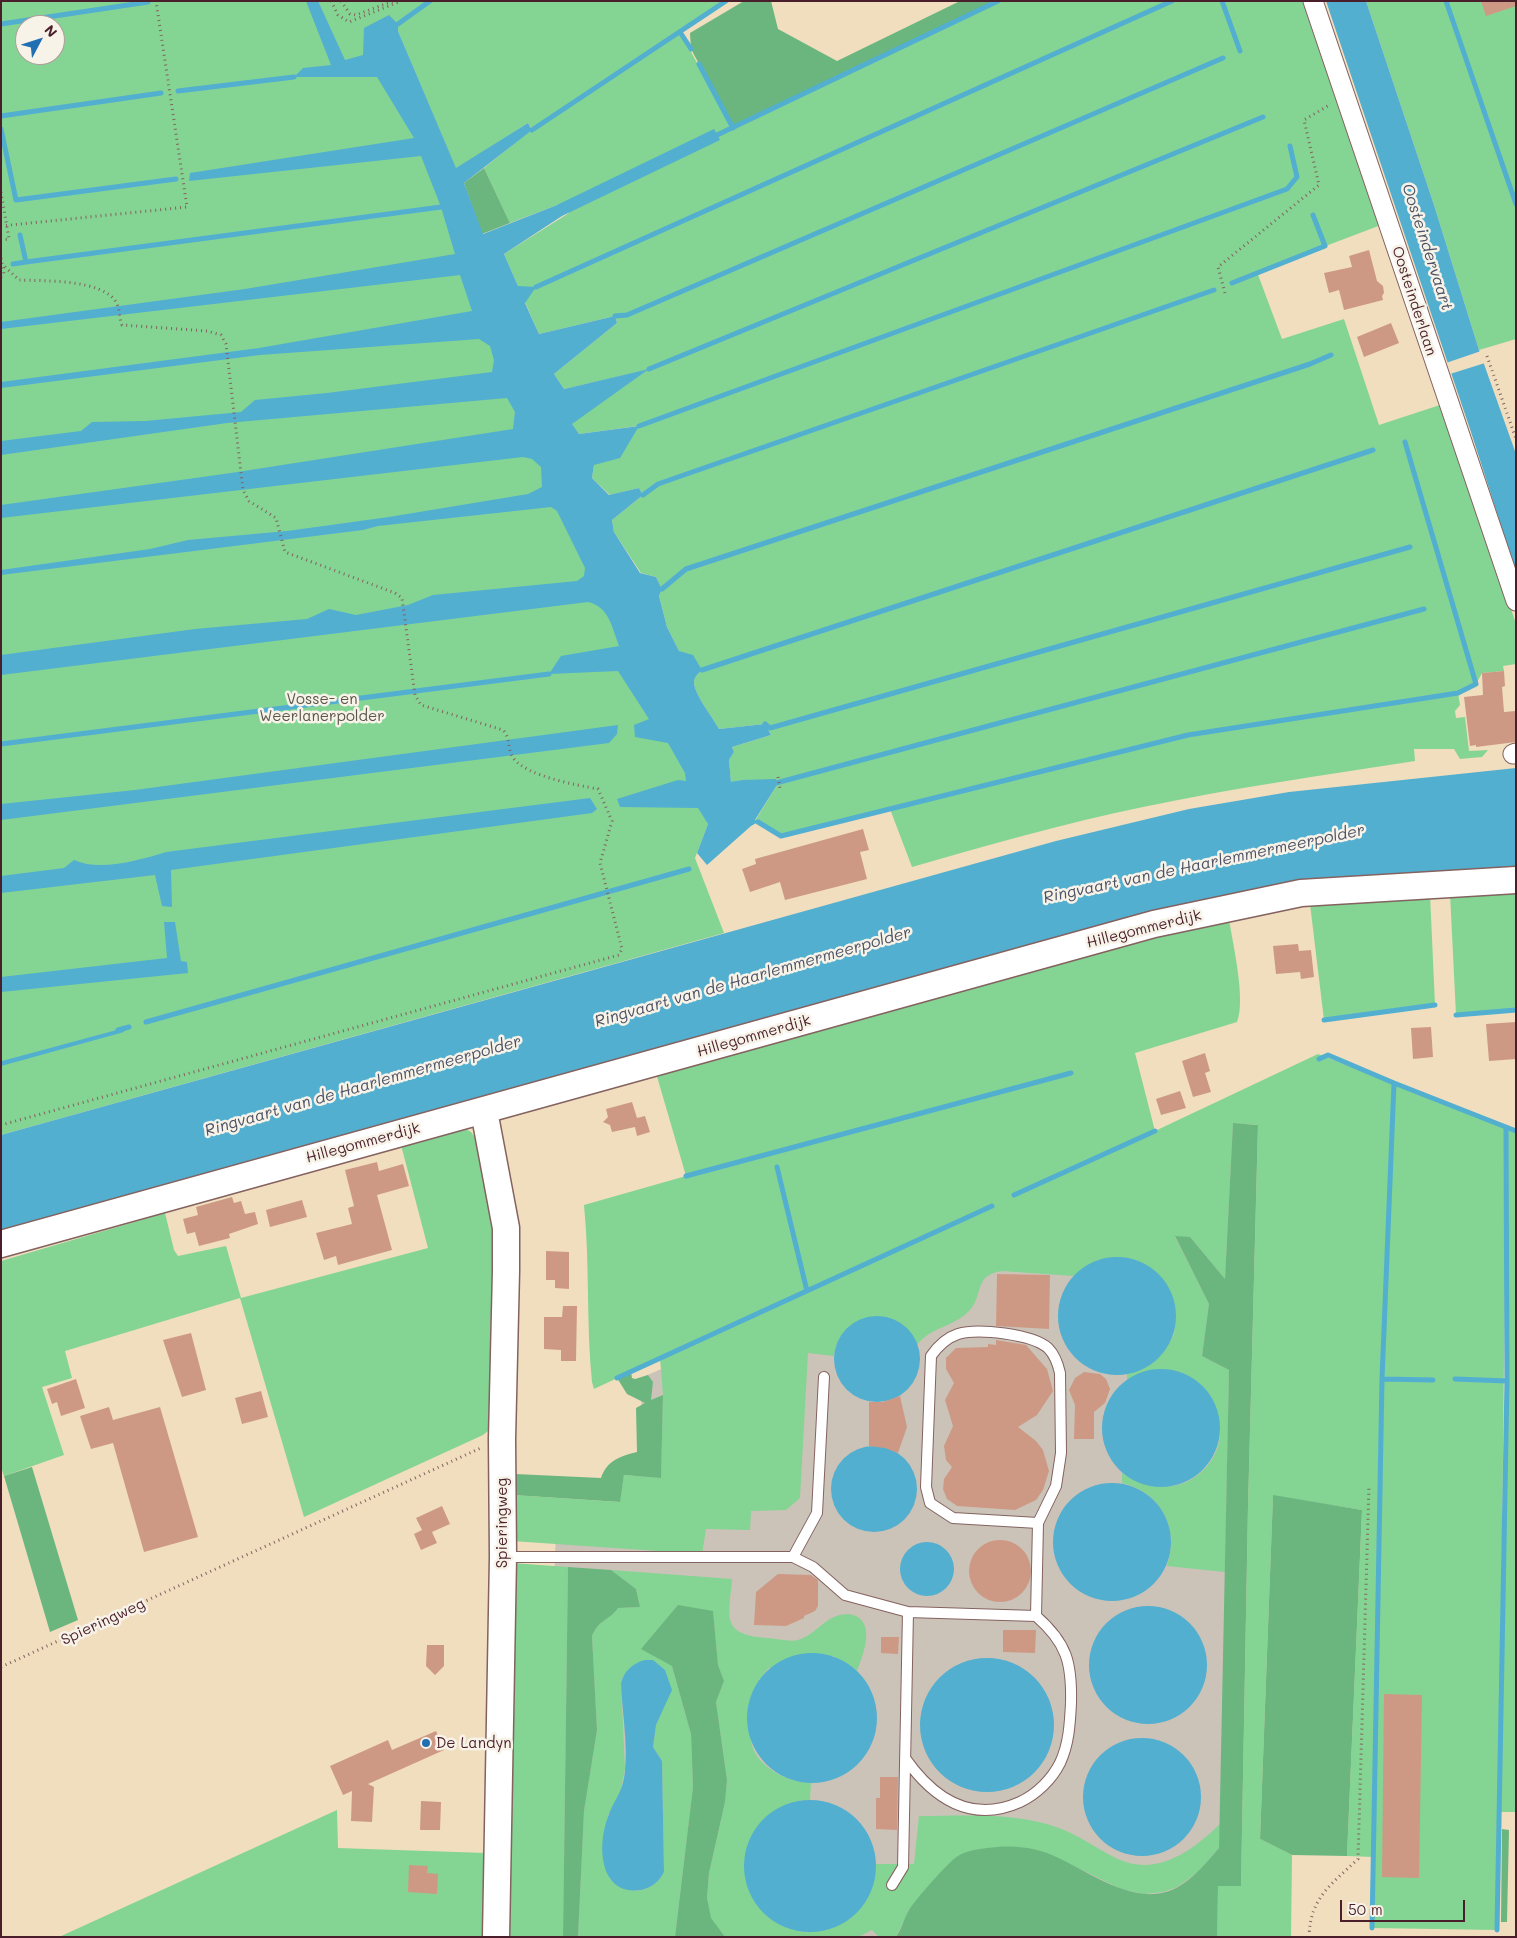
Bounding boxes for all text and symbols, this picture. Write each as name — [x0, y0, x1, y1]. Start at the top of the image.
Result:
north arrow — [15, 15, 65, 65]
text: N — [40, 20, 62, 41]
water label: Oosteindervaart — [1397, 181, 1457, 313]
street label: Oosteinderlaan — [1388, 244, 1440, 358]
park label: Vosse- en Weerlanerpolder — [259, 690, 385, 725]
water label: Ringvaart van de Haarlemmermeerpolder — [1041, 820, 1367, 908]
street label: Hillegommerdijk — [1085, 906, 1203, 952]
water label: Ringvaart van de Haarlemmermeerpolder — [593, 923, 913, 1031]
street label: Hillegommerdijk — [695, 1011, 813, 1061]
water label: Ringvaart van de Haarlemmermeerpolder — [203, 1032, 523, 1140]
street label: Hillegommerdijk — [304, 1119, 422, 1167]
street label: Spieringweg — [493, 1478, 511, 1568]
street label: Spieringweg — [58, 1595, 148, 1649]
place label: De Landyn — [436, 1734, 512, 1752]
marker: De Landyn — [420, 1737, 432, 1749]
scale bar — [1342, 1890, 1467, 1922]
text: 50 m — [1348, 1899, 1383, 1919]

